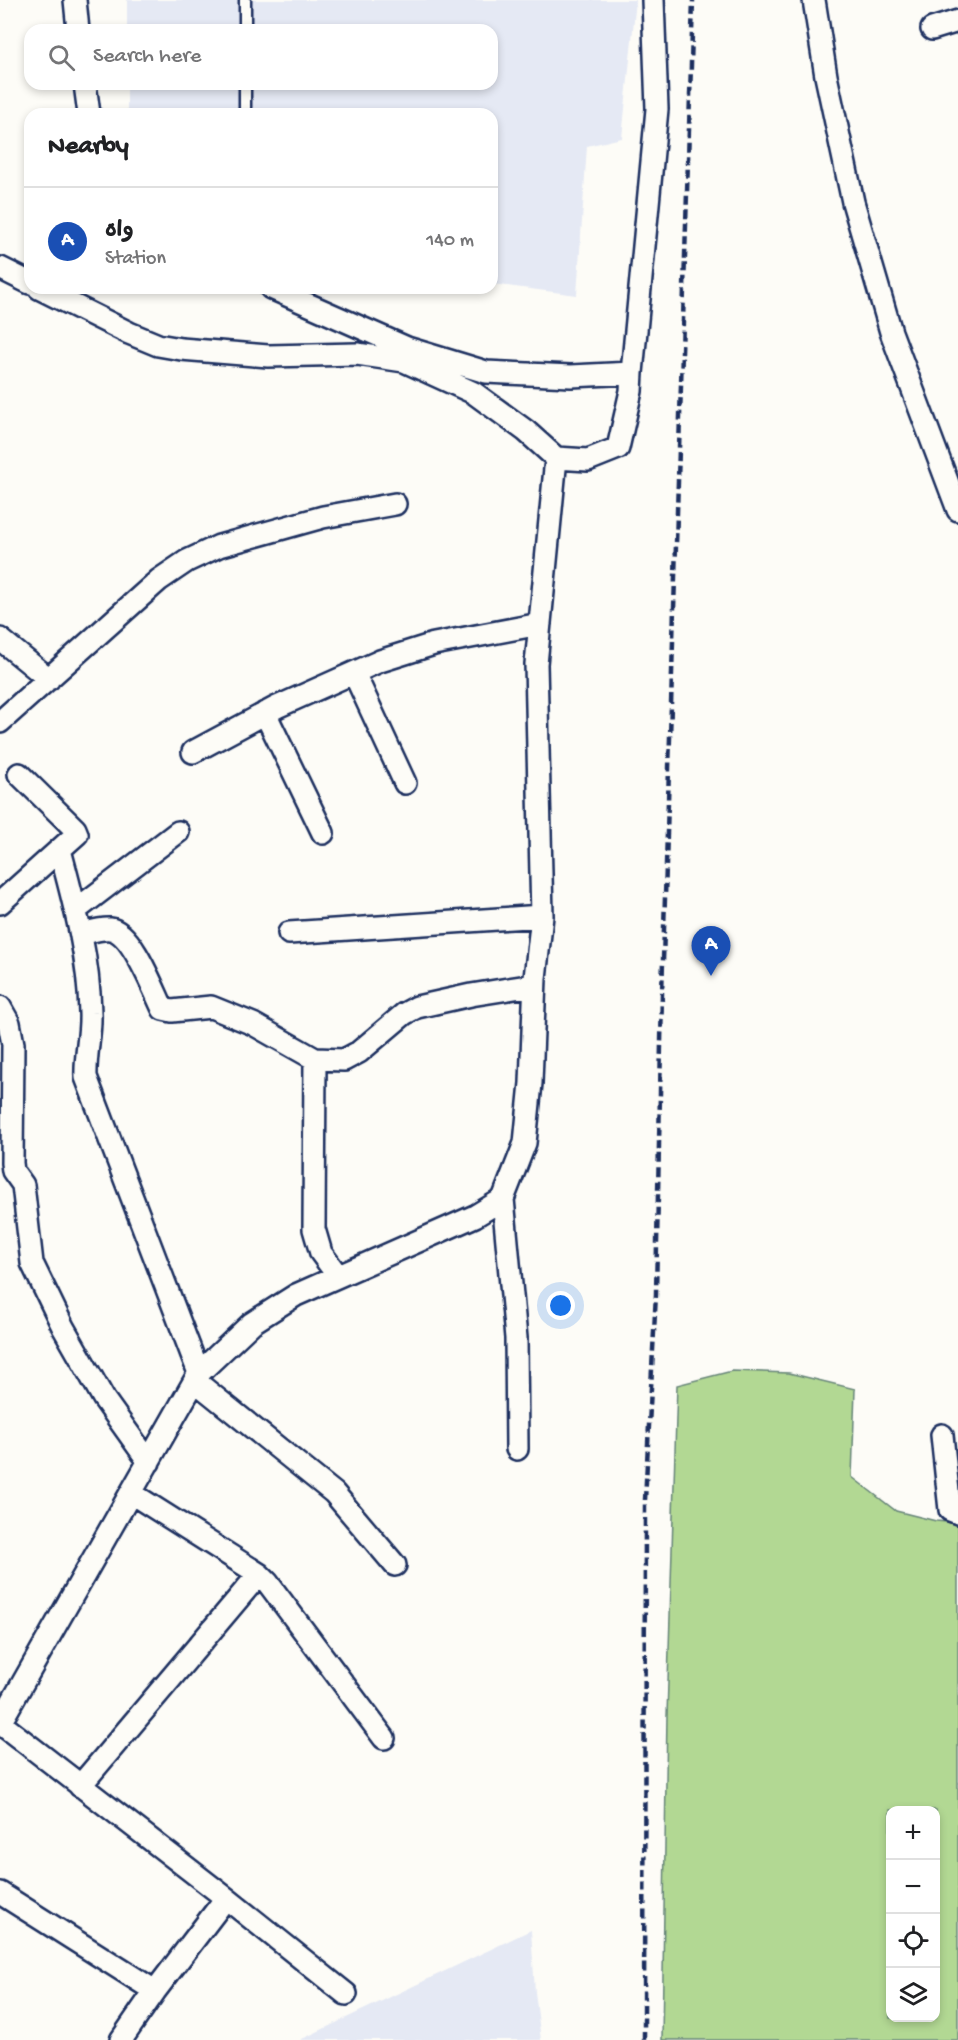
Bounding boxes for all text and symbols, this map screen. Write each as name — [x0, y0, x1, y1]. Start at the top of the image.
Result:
search box — [24, 24, 498, 90]
icon: search — [45, 41, 78, 74]
text: Search here — [93, 44, 201, 70]
text: Nearby — [48, 132, 129, 163]
text: واہ — [105, 219, 134, 245]
text: A — [62, 230, 73, 253]
text: 140 m — [426, 230, 474, 253]
text: Station — [105, 248, 166, 271]
pin: A — [692, 926, 730, 976]
your location — [546, 1291, 575, 1320]
map controls — [886, 1806, 940, 2022]
button: + — [886, 1806, 940, 1860]
button: − — [886, 1860, 940, 1914]
button: locate — [886, 1914, 940, 1968]
button: layers — [886, 1968, 940, 2022]

